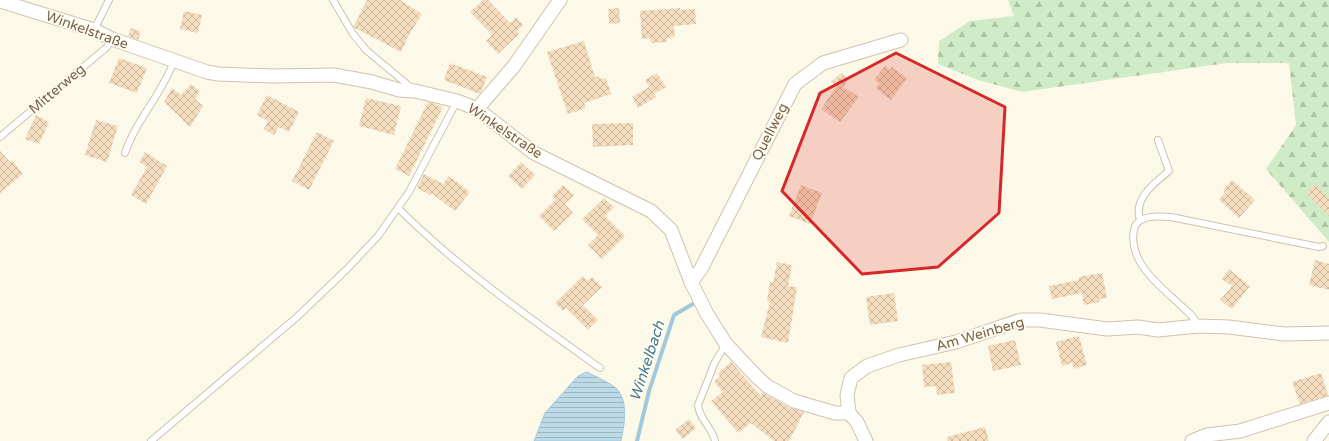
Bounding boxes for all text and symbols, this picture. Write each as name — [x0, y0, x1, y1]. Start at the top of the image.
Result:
street label: Winkelstraße — [43, 7, 131, 53]
street label: Mitterweg — [25, 60, 89, 118]
street label: Winkelstraße — [464, 100, 546, 162]
street label: Quellweg — [748, 100, 792, 164]
street label: Am Weinberg — [934, 313, 1026, 355]
water label: Winkelbach — [626, 318, 669, 403]

